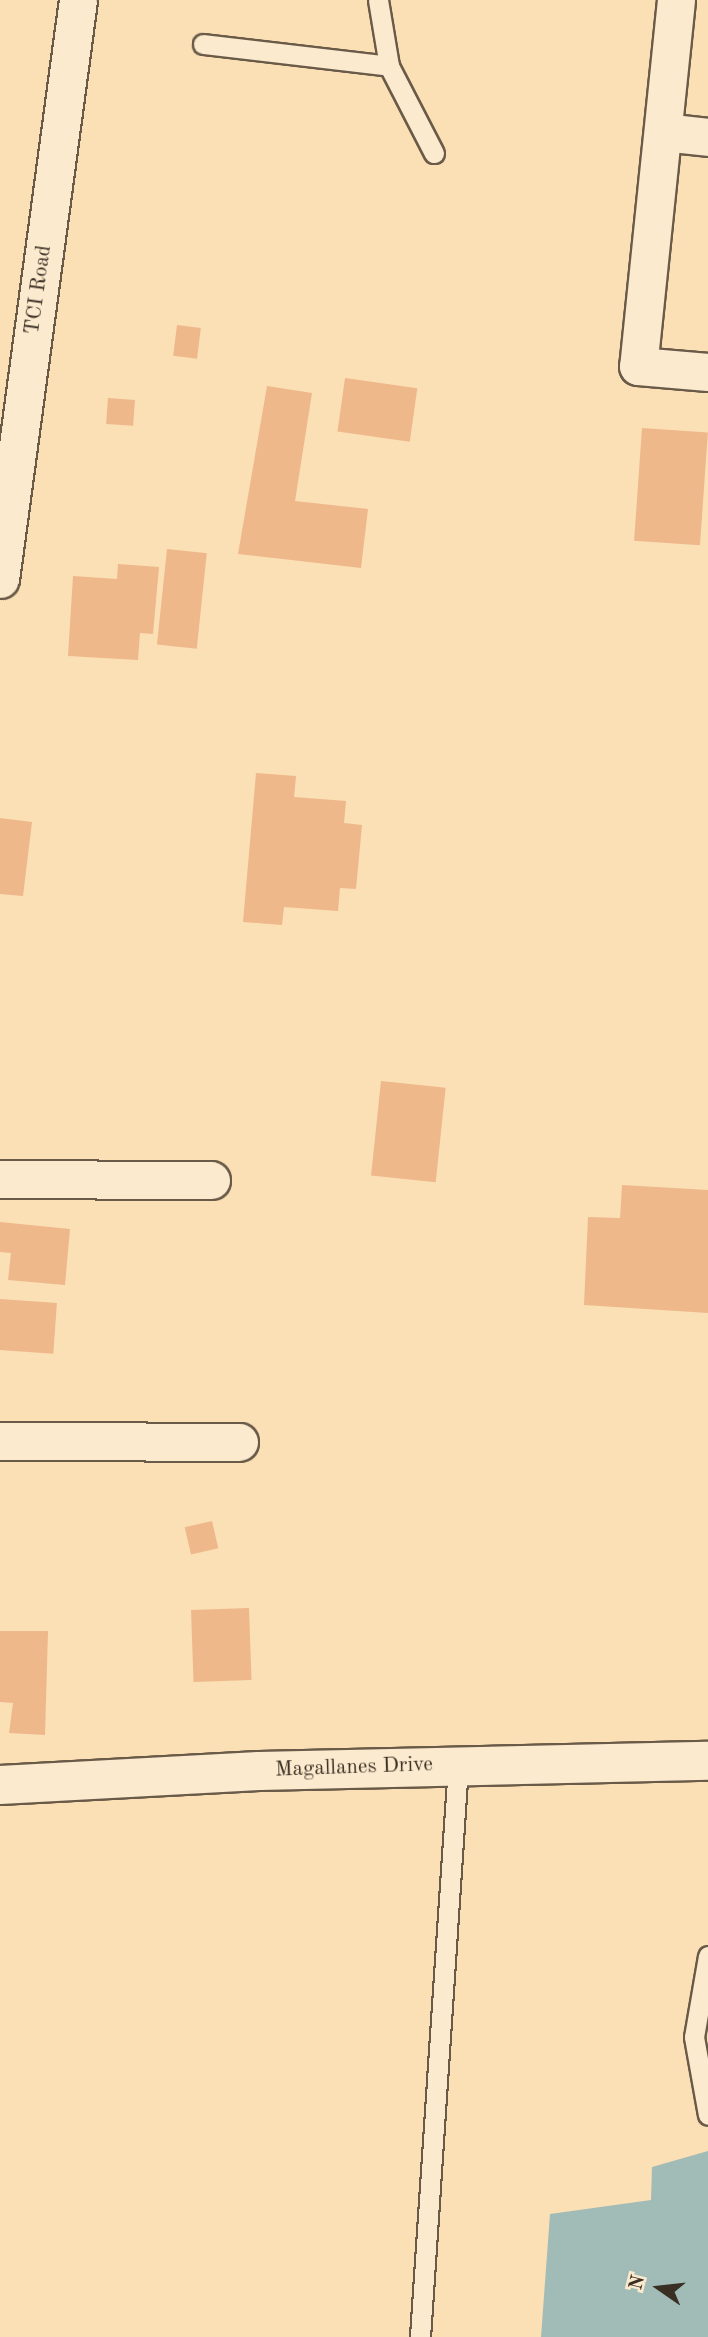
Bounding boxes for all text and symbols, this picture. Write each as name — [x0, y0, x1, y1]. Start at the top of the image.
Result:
street label: TCI Road — [20, 244, 58, 336]
street label: Magallanes Drive — [275, 1753, 433, 1783]
north arrow — [624, 2253, 694, 2323]
text: N — [627, 2273, 649, 2292]

